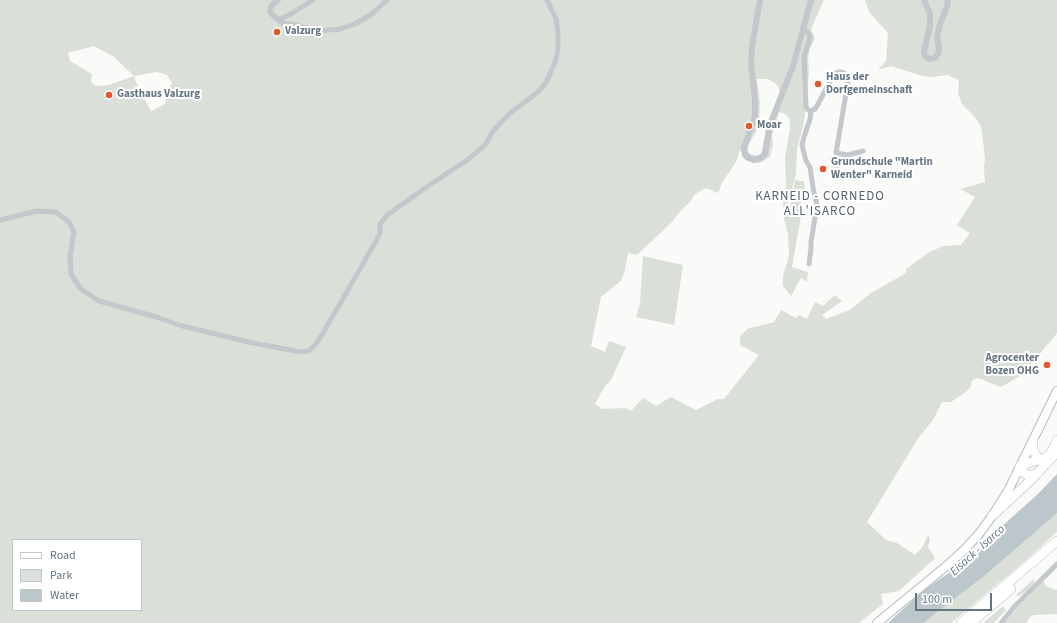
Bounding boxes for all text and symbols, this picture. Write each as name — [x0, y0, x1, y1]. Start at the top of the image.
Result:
place label: Valzurg — [285, 25, 321, 39]
marker: Valzurg — [272, 27, 282, 37]
place label: Haus der Dorfgemeinschaft — [826, 71, 913, 97]
marker: Haus der Dorfgemeinschaft — [813, 79, 823, 89]
place label: Gasthaus Valzurg — [117, 88, 200, 102]
marker: Gasthaus Valzurg — [104, 90, 114, 100]
place label: Moar — [757, 119, 782, 133]
marker: Moar — [744, 121, 754, 131]
place label: Grundschule "Martin Wenter" Karneid — [831, 156, 933, 182]
marker: Grundschule "Martin Wenter" Karneid — [818, 164, 828, 174]
district label: KARNEID - CORNEDO ALL'ISARCO — [755, 189, 885, 220]
place label: Agrocenter Bozen OHG — [985, 352, 1039, 378]
marker: Agrocenter Bozen OHG — [1042, 360, 1052, 370]
water label: Eisack - Isarco — [948, 523, 1008, 579]
legend — [12, 539, 142, 611]
text: Road — [50, 547, 76, 564]
text: Park — [50, 567, 72, 584]
scale bar — [917, 585, 994, 611]
text: Water — [50, 587, 79, 604]
text: 100 m — [922, 591, 952, 608]

